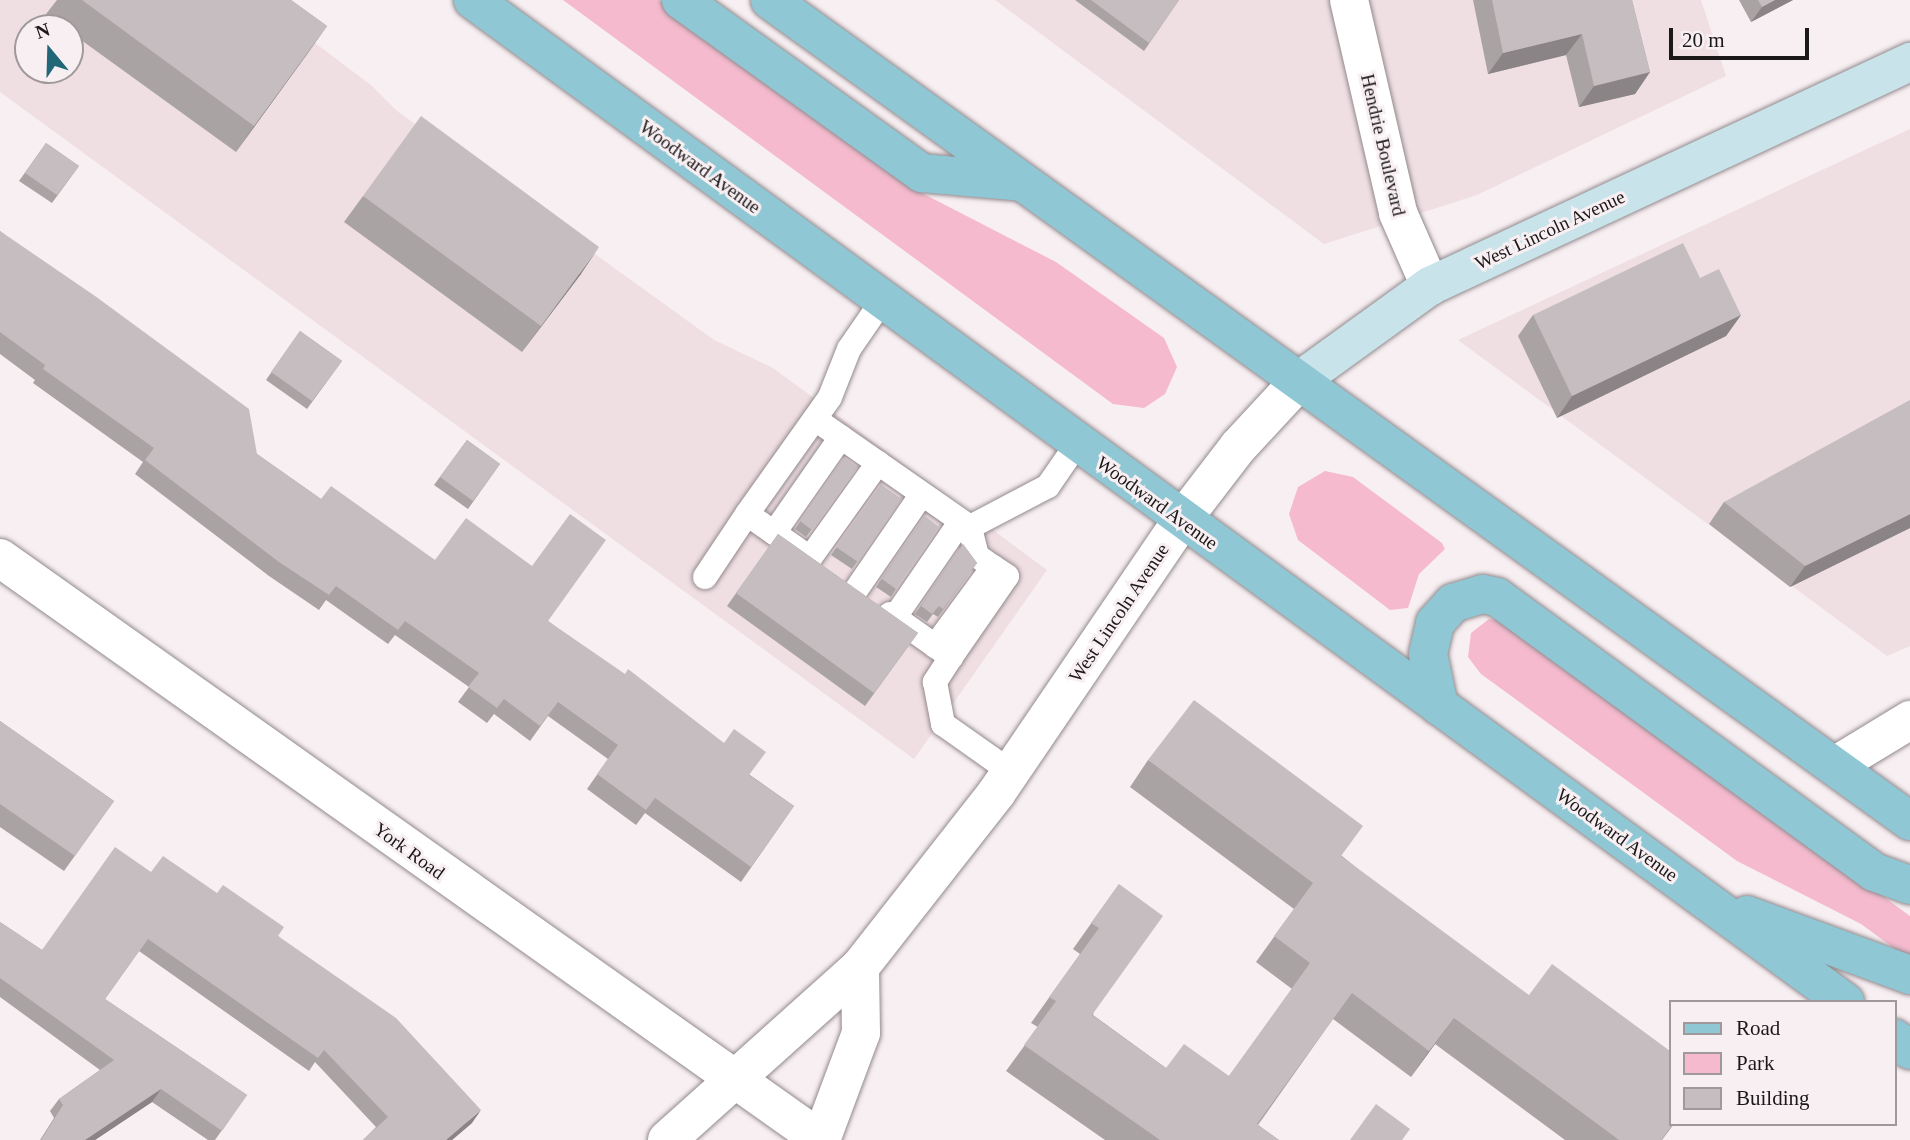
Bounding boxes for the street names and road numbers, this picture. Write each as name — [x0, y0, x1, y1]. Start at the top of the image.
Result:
street label: Hendrie Boulevard — [1356, 72, 1410, 218]
street label: Woodward Avenue — [635, 115, 765, 219]
street label: West Lincoln Avenue — [1471, 185, 1629, 275]
street label: Woodward Avenue — [1092, 451, 1222, 555]
street label: West Lincoln Avenue — [1064, 539, 1174, 687]
street label: Woodward Avenue — [1552, 783, 1682, 887]
street label: York Road — [369, 818, 449, 884]

